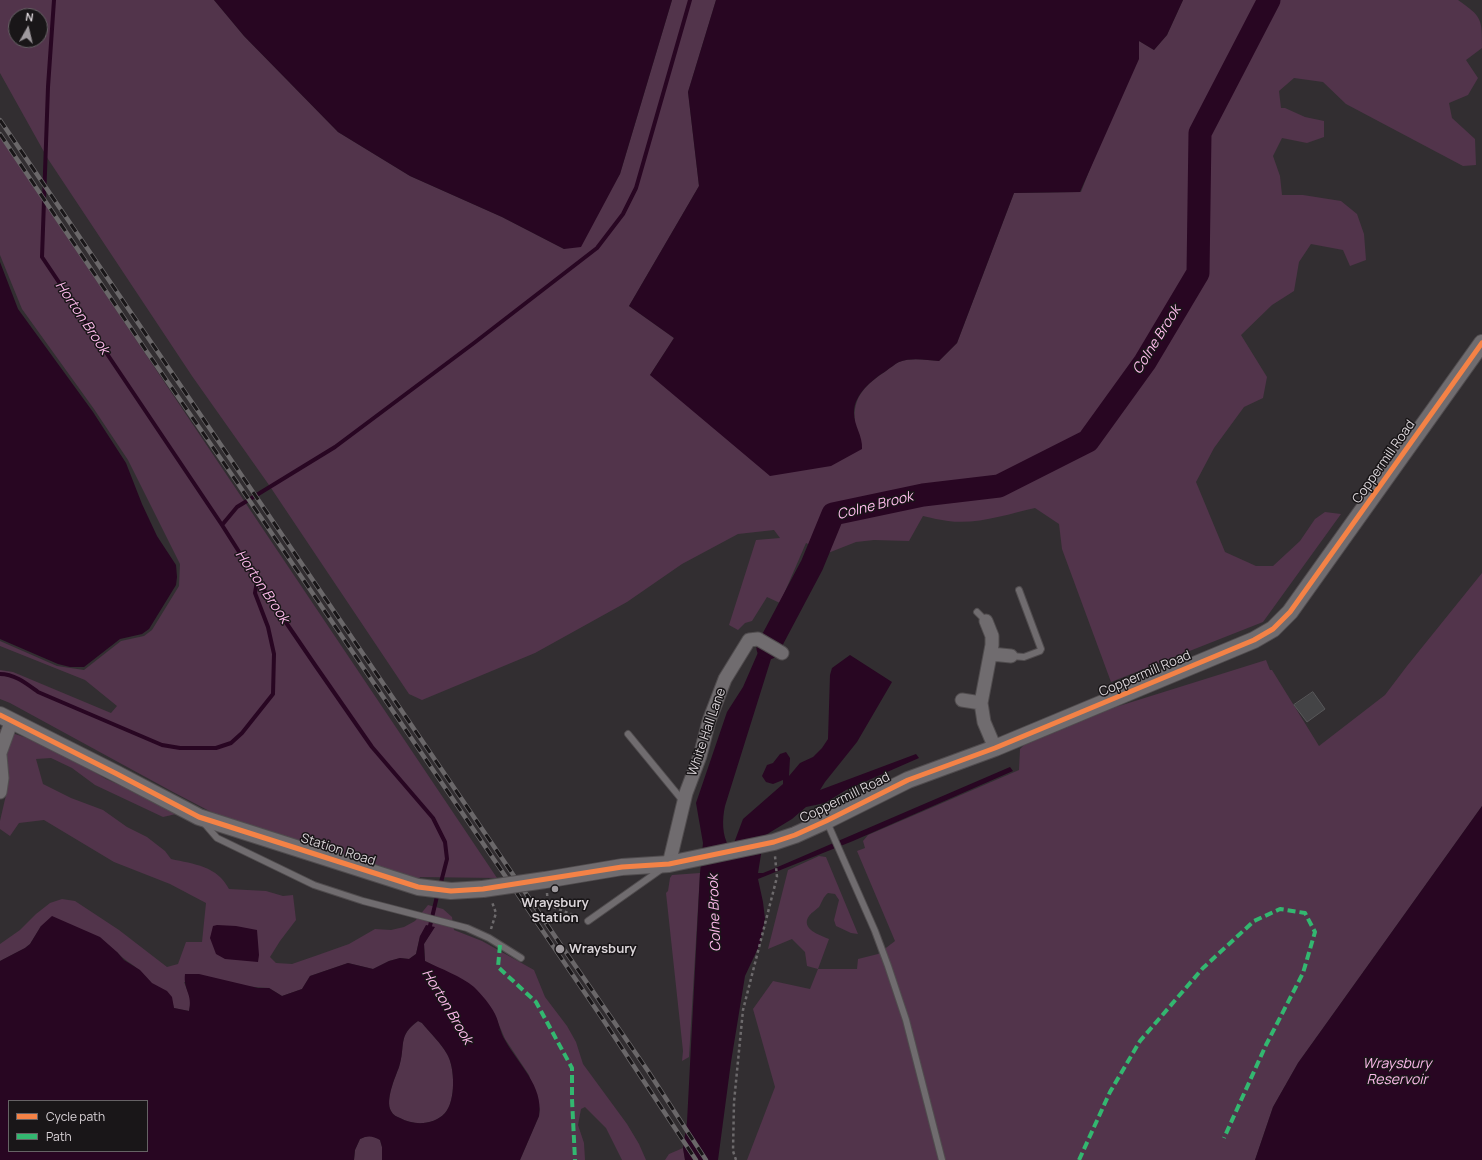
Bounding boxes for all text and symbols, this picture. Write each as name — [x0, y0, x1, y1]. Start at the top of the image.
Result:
north arrow — [8, 8, 48, 48]
text: N — [25, 9, 35, 25]
water label: Horton Brook — [51, 278, 113, 358]
water label: Colne Brook — [1129, 303, 1185, 377]
street label: Coppermill Road — [1349, 417, 1419, 507]
water label: Colne Brook — [835, 488, 915, 524]
water label: Horton Brook — [231, 547, 293, 627]
street label: Coppermill Road — [1097, 648, 1193, 700]
street label: White Hall Lane — [685, 686, 729, 778]
street label: Coppermill Road — [797, 769, 893, 827]
street label: Station Road — [299, 831, 377, 869]
water label: Colne Brook — [705, 874, 725, 952]
marker: Wraysbury Station — [550, 884, 560, 894]
place label: Wraysbury Station — [521, 895, 589, 926]
place label: Wraysbury — [569, 941, 637, 957]
marker: Wraysbury — [554, 943, 566, 955]
water label: Horton Brook — [418, 966, 476, 1048]
water label: Wraysbury Reservoir — [1363, 1056, 1431, 1088]
legend — [8, 1100, 148, 1152]
text: Cycle path — [46, 1108, 105, 1125]
text: Path — [46, 1128, 72, 1145]

